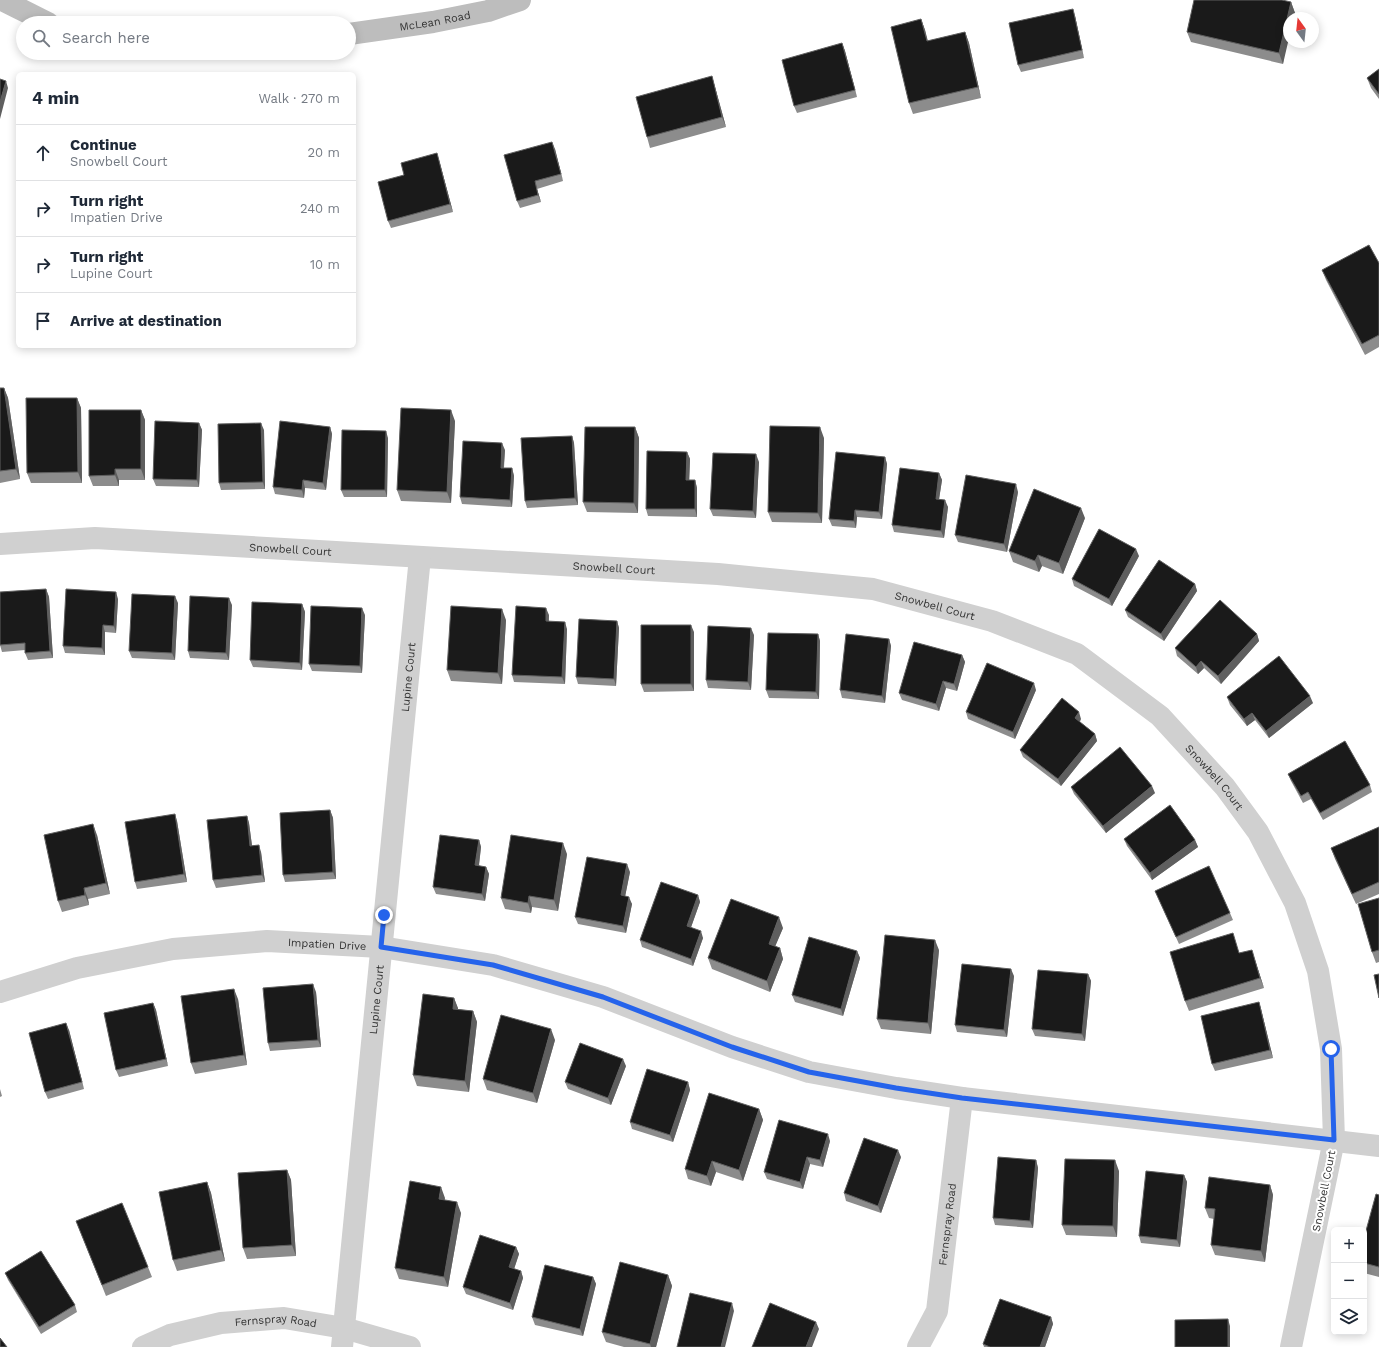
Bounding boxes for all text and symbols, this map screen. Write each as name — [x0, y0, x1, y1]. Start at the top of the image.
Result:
street label: McLean Road — [399, 8, 472, 33]
north arrow — [1283, 12, 1319, 48]
search box — [16, 16, 356, 60]
icon: search — [30, 27, 52, 49]
text: Search here — [62, 29, 150, 47]
text: 4 min — [32, 88, 79, 108]
text: Walk · 270 m — [259, 91, 340, 106]
text: Continue — [70, 136, 137, 154]
icon: ahead — [32, 142, 54, 164]
text: 20 m — [308, 145, 340, 160]
text: Snowbell Court — [70, 154, 167, 169]
text: Turn right — [70, 192, 143, 210]
icon: right — [32, 198, 54, 220]
text: 240 m — [300, 201, 340, 216]
text: Impatien Drive — [70, 210, 163, 225]
text: Turn right — [70, 248, 143, 266]
icon: right — [32, 254, 54, 276]
text: 10 m — [310, 257, 340, 272]
text: Lupine Court — [70, 266, 152, 281]
icon: arrive — [32, 310, 54, 332]
text: Arrive at destination — [70, 312, 222, 330]
street label: Snowbell Court — [249, 540, 332, 558]
street label: Snowbell Court — [572, 559, 656, 577]
street label: Snowbell Court — [893, 589, 977, 623]
street label: Lupine Court — [398, 642, 418, 713]
street label: Snowbell Court — [1183, 742, 1246, 813]
route end — [375, 906, 393, 924]
street label: Impatien Drive — [288, 936, 367, 953]
street label: Lupine Court — [366, 964, 386, 1035]
route start — [1322, 1040, 1340, 1058]
street label: Snowbell Court — [1310, 1149, 1338, 1233]
street label: Fernspray Road — [936, 1182, 958, 1266]
map controls — [1331, 1227, 1367, 1335]
button: + — [1331, 1227, 1367, 1263]
button: − — [1331, 1263, 1367, 1299]
button: layers — [1331, 1299, 1367, 1335]
street label: Fernspray Road — [234, 1311, 318, 1330]

